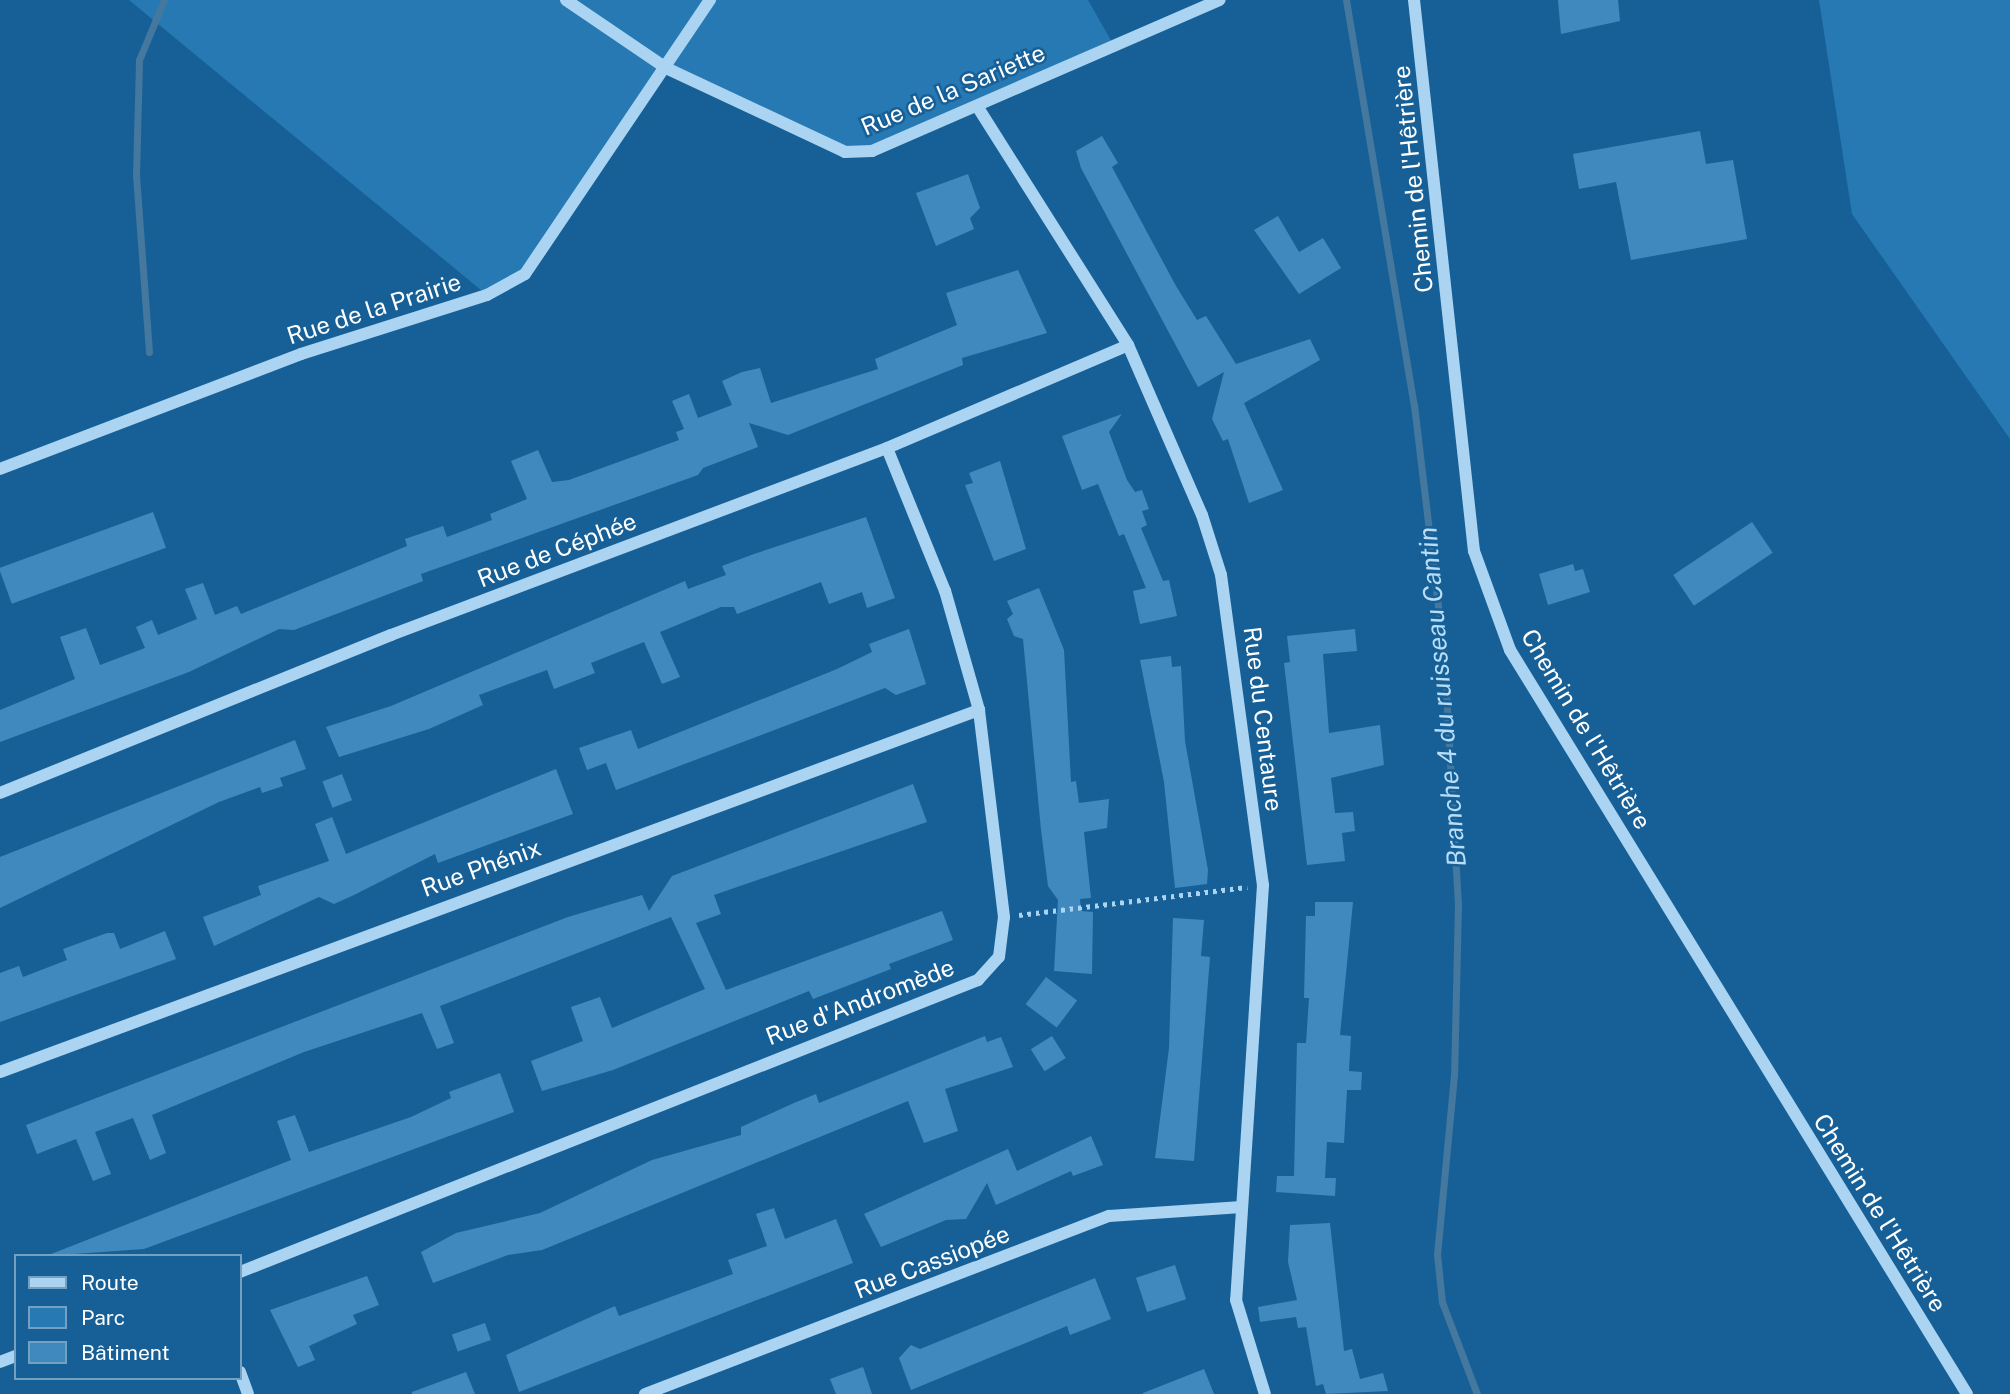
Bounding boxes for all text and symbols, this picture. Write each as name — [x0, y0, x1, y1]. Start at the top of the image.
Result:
street label: Rue de la Sariette — [856, 38, 1050, 142]
street label: Chemin de l'Hêtrière — [1387, 64, 1439, 294]
street label: Rue de la Prairie — [283, 267, 465, 351]
street label: Rue de Céphée — [473, 506, 641, 594]
water label: Branche 4 du ruisseau Cantin — [1412, 526, 1472, 868]
street label: Chemin de l'Hêtrière — [1515, 624, 1657, 834]
street label: Rue du Centaure — [1237, 625, 1289, 813]
street label: Rue Phénix — [417, 833, 545, 903]
street label: Rue d'Andromède — [762, 953, 958, 1051]
street label: Chemin de l'Hêtrière — [1807, 1108, 1953, 1318]
street label: Rue Cassiopée — [850, 1219, 1014, 1305]
legend — [14, 1254, 242, 1380]
text: Route — [81, 1270, 139, 1295]
text: Parc — [81, 1305, 125, 1330]
text: Bâtiment — [81, 1340, 170, 1365]

